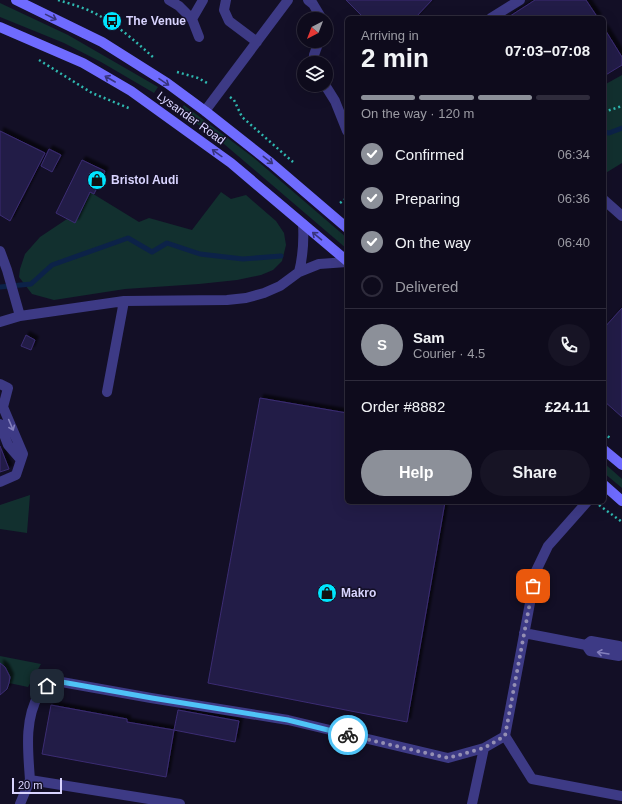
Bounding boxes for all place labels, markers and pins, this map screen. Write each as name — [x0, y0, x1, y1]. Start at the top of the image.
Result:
bus stop icon: The Venue — [101, 10, 123, 32]
place label: The Venue — [126, 14, 186, 28]
shop icon: Bristol Audi — [86, 169, 108, 191]
place label: Bristol Audi — [111, 173, 179, 187]
pin — [516, 569, 550, 603]
shop icon: Makro — [316, 582, 338, 604]
place label: Makro — [341, 586, 376, 600]
pin — [30, 669, 64, 703]

